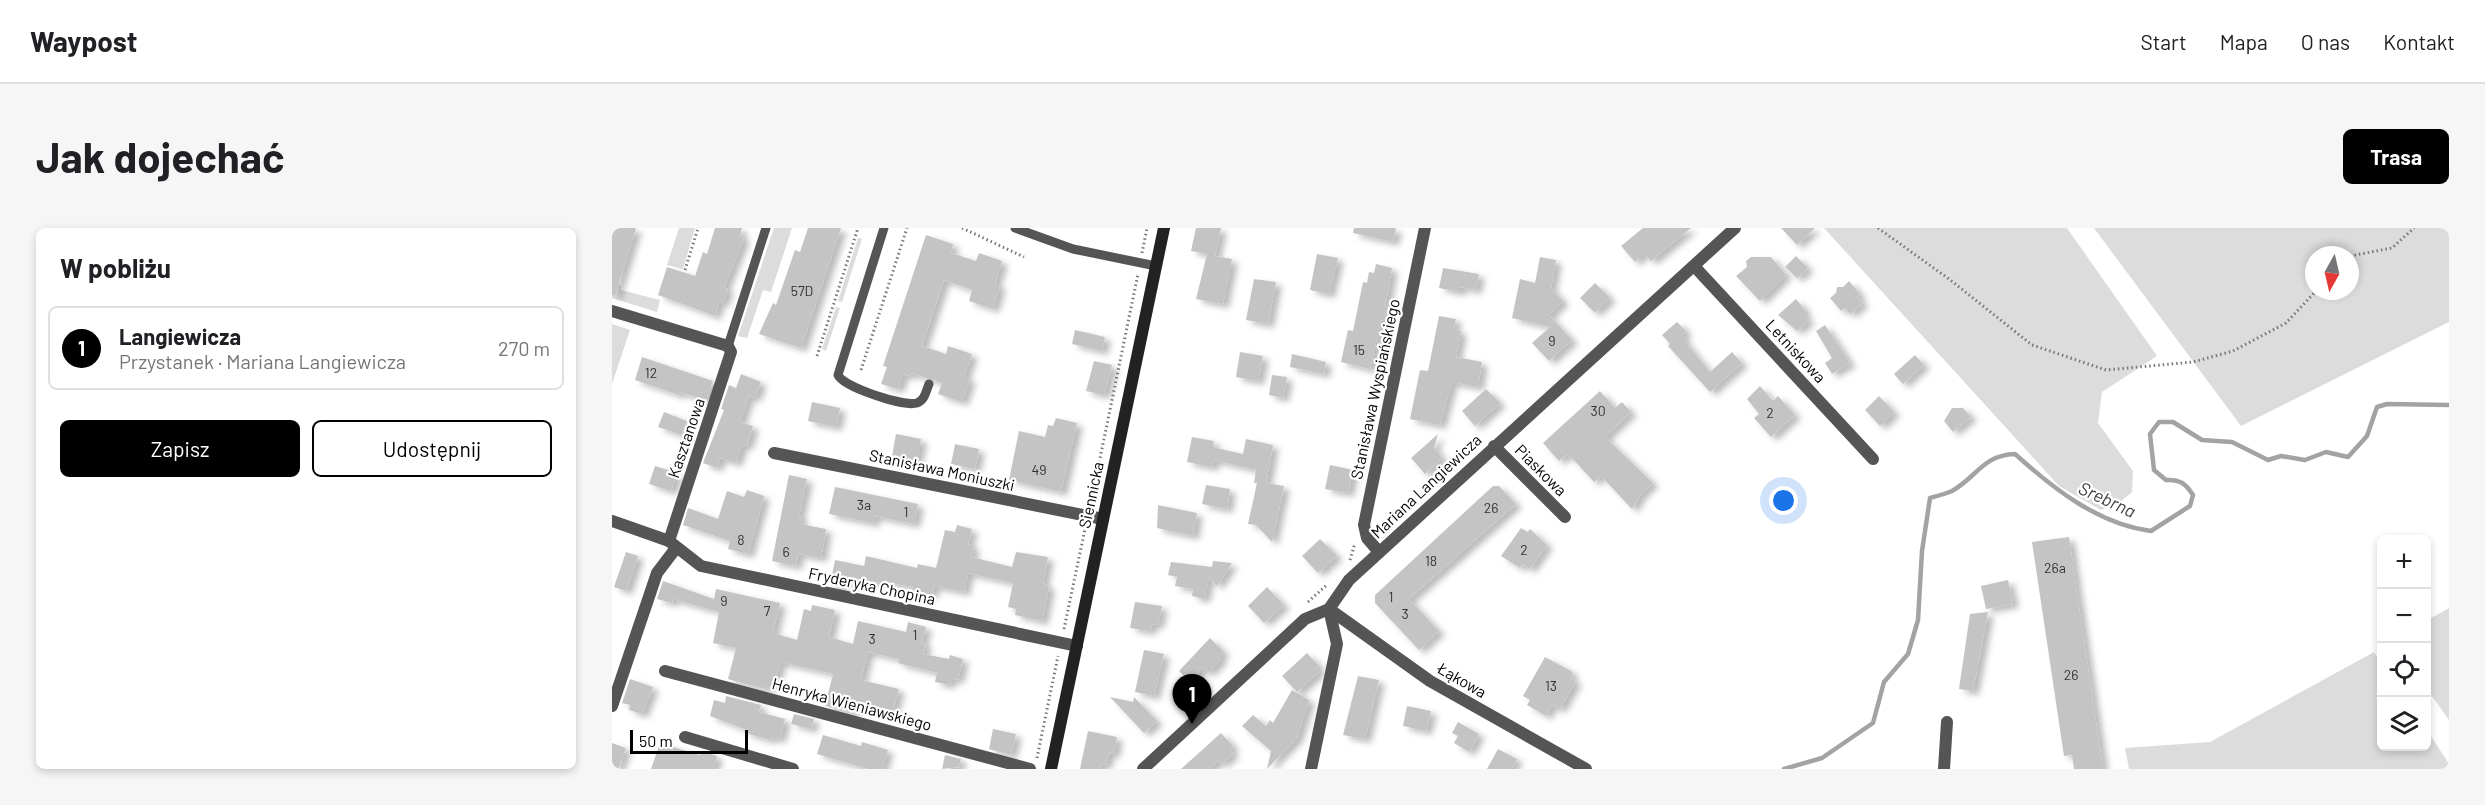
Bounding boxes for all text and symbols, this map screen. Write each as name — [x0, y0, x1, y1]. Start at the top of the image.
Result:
text: Waypost — [30, 24, 137, 58]
text: Start — [2140, 29, 2187, 54]
text: Mapa — [2220, 29, 2268, 54]
text: O nas — [2301, 29, 2350, 54]
text: Kontakt — [2383, 29, 2455, 54]
button: Trasa — [2343, 129, 2449, 184]
text: Jak dojechać — [36, 131, 284, 181]
north arrow — [2305, 246, 2359, 300]
text: W pobliżu — [60, 252, 171, 283]
house number: 57D — [791, 282, 813, 299]
street label: Stanisława Wyspiańskiego — [1346, 297, 1403, 481]
street label: Letniskowa — [1762, 315, 1830, 386]
text: Langiewicza — [119, 323, 241, 349]
house number: 9 — [1548, 332, 1556, 349]
text: 1 — [78, 336, 85, 360]
text: 270 m — [498, 336, 550, 360]
house number: 15 — [1353, 341, 1365, 358]
text: Przystanek · Mariana Langiewicza — [119, 349, 406, 373]
house number: 12 — [645, 364, 657, 381]
street label: Kasztanowa — [663, 395, 708, 480]
house number: 30 — [1590, 402, 1606, 419]
house number: 2 — [1766, 404, 1774, 421]
button: Zapisz — [60, 420, 300, 477]
button: Udostępnij — [312, 420, 552, 477]
street label: Mariana Langiewicza — [1367, 430, 1485, 542]
street label: Piaskowa — [1512, 440, 1571, 499]
street label: Stanisława Moniuszki — [868, 445, 1017, 494]
street label: Siennicka — [1074, 460, 1107, 530]
house number: 49 — [1031, 461, 1047, 478]
water label: Srebrna — [2075, 476, 2140, 522]
your location — [1769, 486, 1798, 515]
house number: 3a — [857, 496, 871, 513]
house number: 26 — [1484, 499, 1498, 516]
house number: 1 — [904, 503, 908, 520]
house number: 8 — [737, 531, 745, 548]
map controls — [2377, 535, 2431, 751]
button: + — [2377, 535, 2431, 589]
house number: 2 — [1520, 541, 1528, 558]
house number: 6 — [782, 543, 790, 560]
house number: 18 — [1425, 552, 1437, 569]
house number: 26a — [2044, 559, 2066, 576]
street label: Fryderyka Chopina — [807, 563, 937, 608]
house number: 1 — [1389, 588, 1393, 605]
button: − — [2377, 589, 2431, 643]
house number: 9 — [720, 592, 728, 609]
house number: 7 — [764, 602, 771, 619]
house number: 3 — [1401, 605, 1409, 622]
house number: 1 — [913, 626, 917, 643]
house number: 3 — [868, 630, 876, 647]
button: locate — [2377, 643, 2431, 697]
street label: Łąkowa — [1434, 657, 1490, 701]
house number: 26 — [2064, 666, 2078, 683]
street label: Henryka Wieniawskiego — [770, 673, 934, 734]
pin: 1 — [1172, 674, 1212, 724]
house number: 13 — [1545, 677, 1557, 694]
button: layers — [2377, 697, 2431, 751]
scale bar — [630, 727, 748, 754]
text: 50 m — [639, 731, 673, 750]

